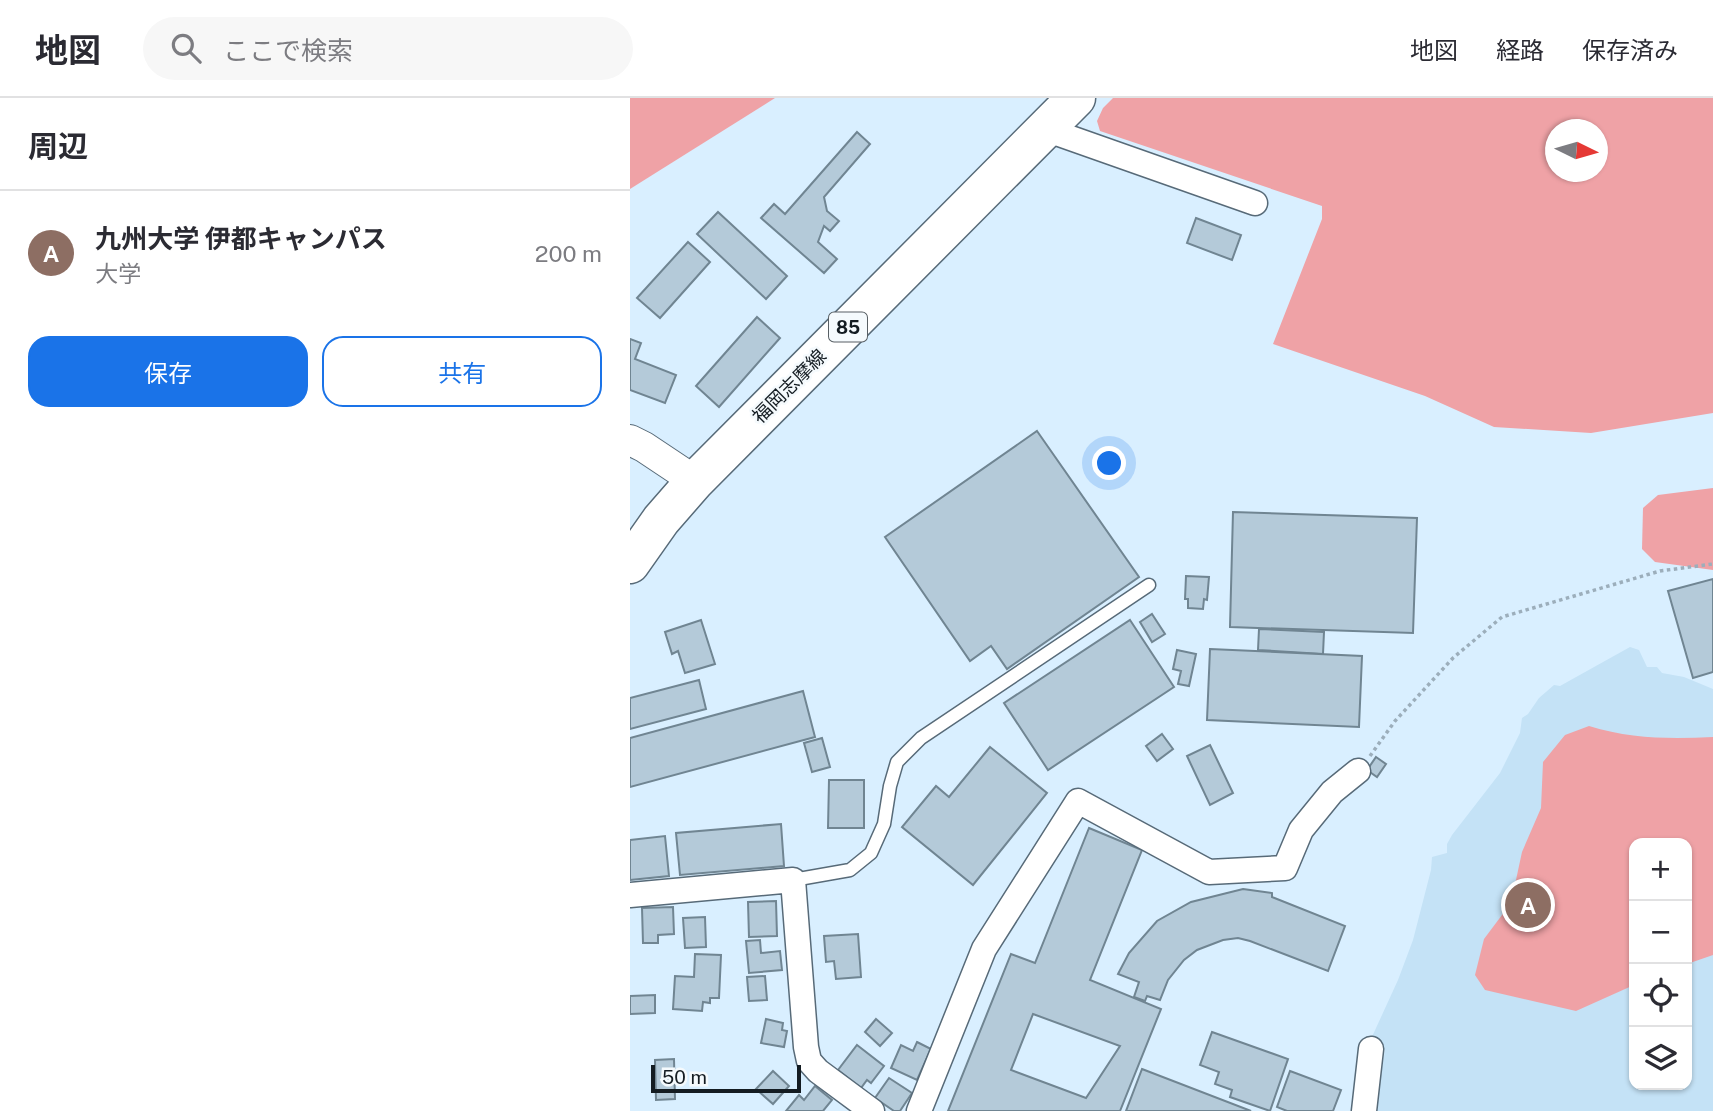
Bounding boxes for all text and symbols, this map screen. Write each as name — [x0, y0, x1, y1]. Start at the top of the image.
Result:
search box — [143, 17, 633, 80]
icon: search — [167, 29, 205, 67]
text: 地図 — [35, 31, 101, 69]
text: ここで検索 — [223, 35, 353, 66]
text: 地図 — [1410, 36, 1458, 64]
text: 経路 — [1496, 36, 1544, 64]
text: 保存済み — [1582, 36, 1678, 64]
north arrow — [1545, 119, 1608, 182]
text: 周辺 — [28, 128, 88, 164]
text: 九州大学 伊都キャンパス — [95, 223, 387, 254]
text: A — [43, 240, 59, 267]
text: 200 m — [535, 240, 602, 267]
text: 大学 — [95, 260, 141, 287]
road number: 85 — [829, 312, 867, 342]
button: 保存 — [28, 336, 308, 407]
button: 共有 — [322, 336, 602, 407]
street label: 福岡志摩線 — [748, 345, 830, 427]
your location — [1092, 446, 1126, 480]
map controls — [1629, 838, 1692, 1090]
button: + — [1629, 838, 1692, 901]
pin: A — [1505, 879, 1551, 931]
button: − — [1629, 901, 1692, 964]
button: locate — [1629, 964, 1692, 1027]
button: layers — [1629, 1027, 1692, 1090]
scale bar — [651, 1062, 802, 1094]
text: 50 m — [662, 1066, 707, 1088]

